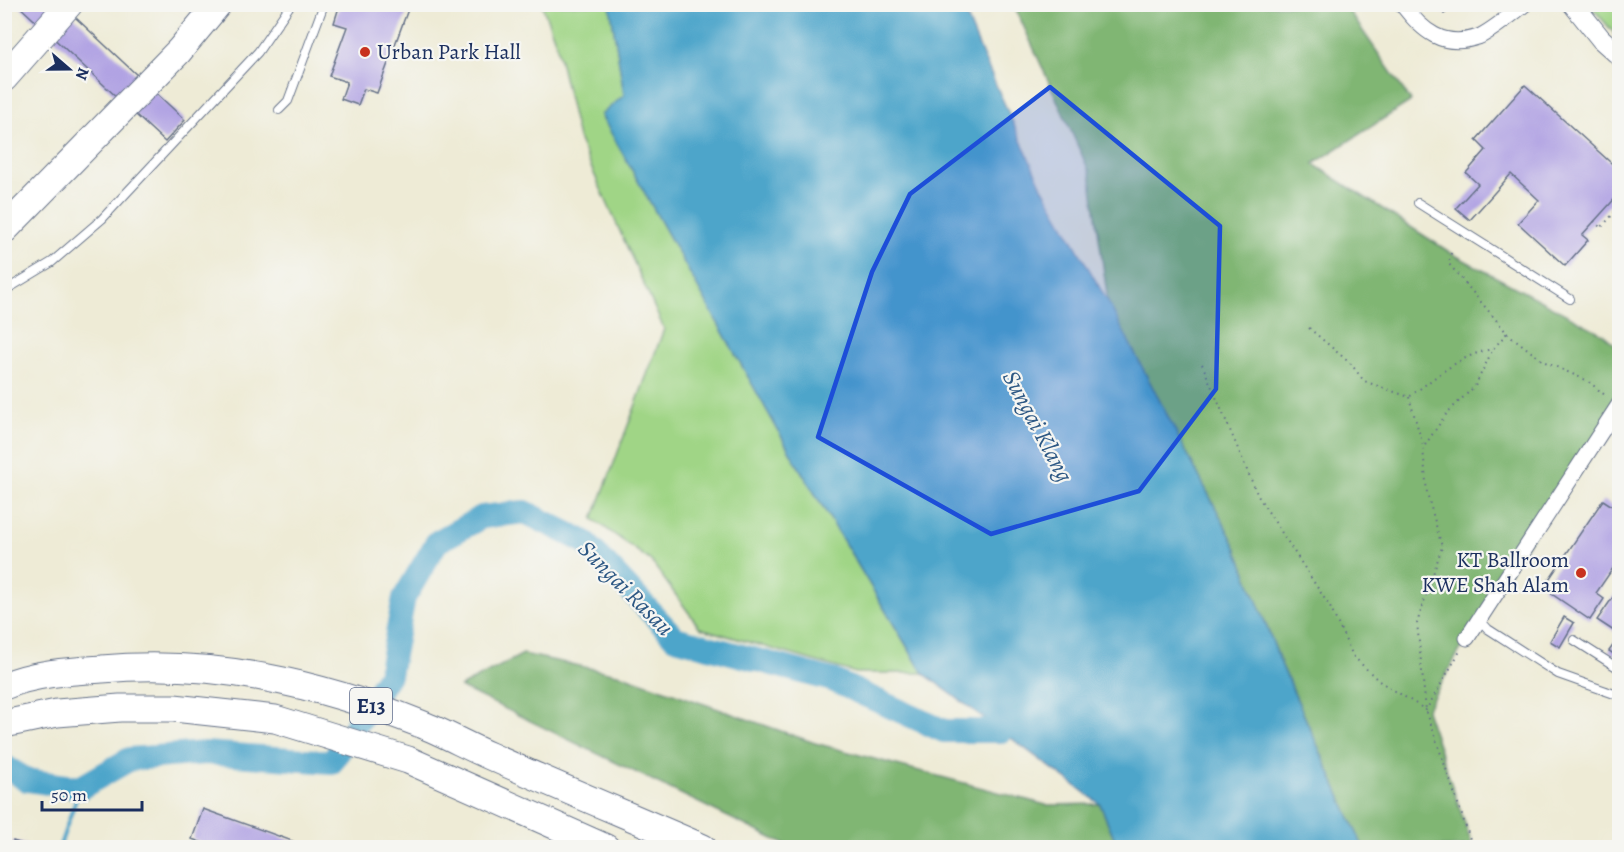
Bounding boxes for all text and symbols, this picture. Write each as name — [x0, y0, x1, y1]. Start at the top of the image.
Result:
place label: Urban Park Hall — [377, 37, 521, 67]
north arrow — [39, 39, 99, 99]
marker: Urban Park Hall — [358, 45, 372, 59]
text: N — [70, 65, 94, 83]
water label: Sungai Klang — [995, 365, 1081, 488]
water label: Sungai Rasau — [571, 533, 681, 643]
place label: KT Ballroom KWE Shah Alam — [1421, 545, 1569, 600]
marker: KT Ballroom KWE Shah Alam — [1574, 566, 1588, 580]
road number: E13 — [350, 688, 392, 724]
scale bar — [42, 774, 142, 812]
text: 50 m — [51, 783, 87, 807]

